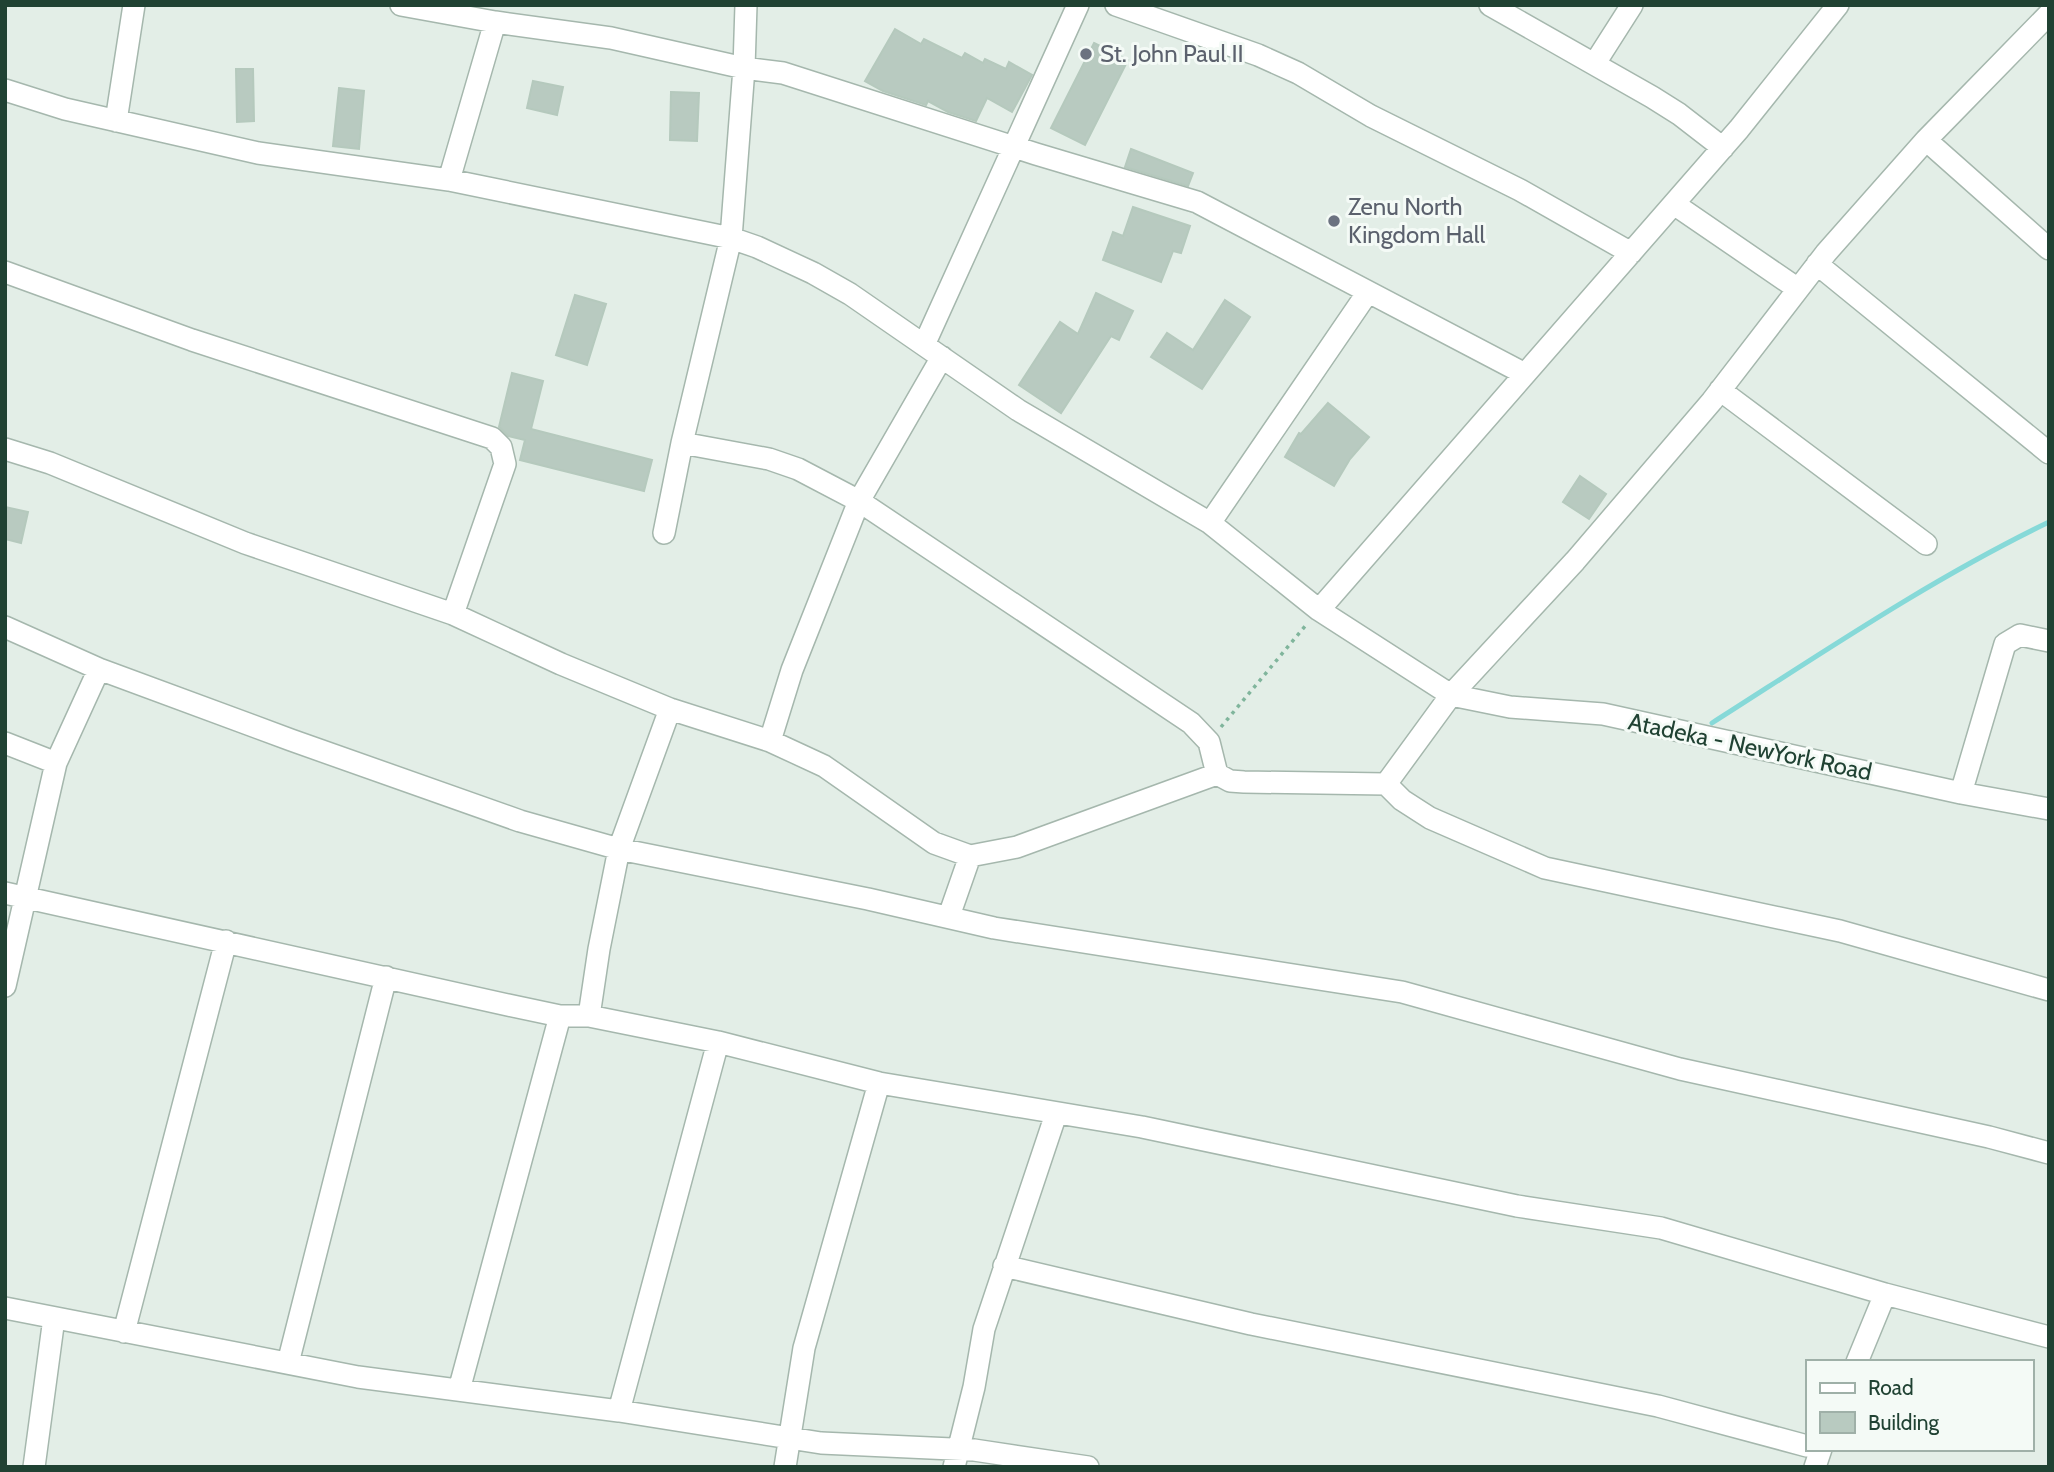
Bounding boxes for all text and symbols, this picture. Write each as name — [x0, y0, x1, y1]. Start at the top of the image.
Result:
place label: St. John Paul II — [1100, 39, 1244, 68]
marker: St. John Paul II — [1078, 46, 1094, 62]
place label: Zenu North Kingdom Hall — [1348, 192, 1485, 249]
marker: Zenu North Kingdom Hall — [1326, 213, 1342, 229]
street label: Atadeka - NewYork Road — [1626, 707, 1875, 786]
legend — [1806, 1360, 2033, 1451]
text: Road — [1868, 1375, 1914, 1400]
text: Building — [1868, 1410, 1940, 1435]

